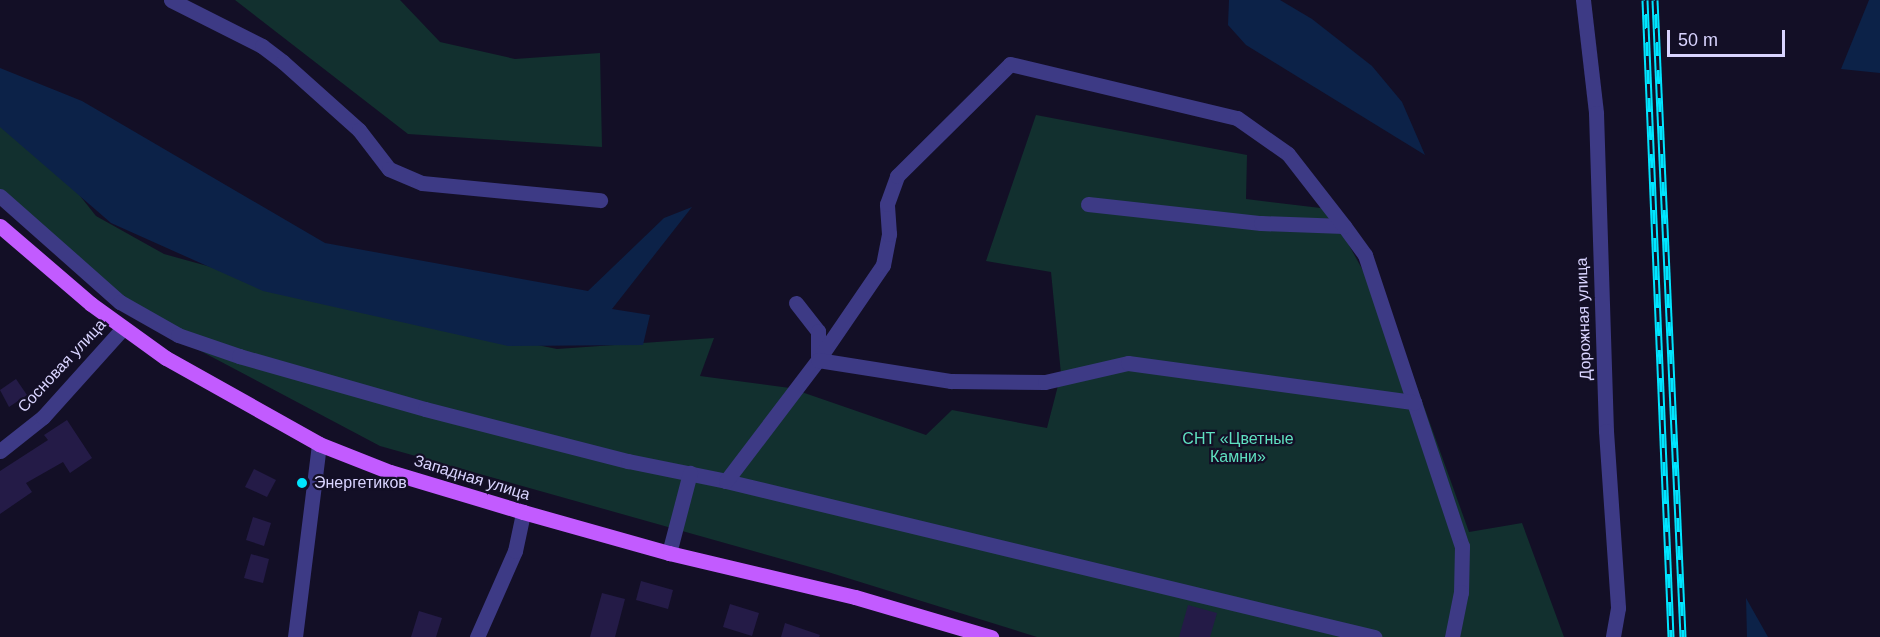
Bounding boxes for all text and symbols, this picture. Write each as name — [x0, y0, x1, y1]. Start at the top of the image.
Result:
scale bar — [1670, 18, 1788, 56]
text: 50 m — [1678, 30, 1718, 50]
street label: Дорожная улица — [1572, 257, 1596, 381]
street label: Сосновая улица — [14, 315, 110, 417]
park label: СНТ «Цветные Камни» — [1182, 429, 1294, 467]
street label: Западная улица — [412, 451, 532, 505]
place label: Энергетиков — [314, 473, 407, 493]
marker: Энергетиков — [295, 476, 309, 490]

